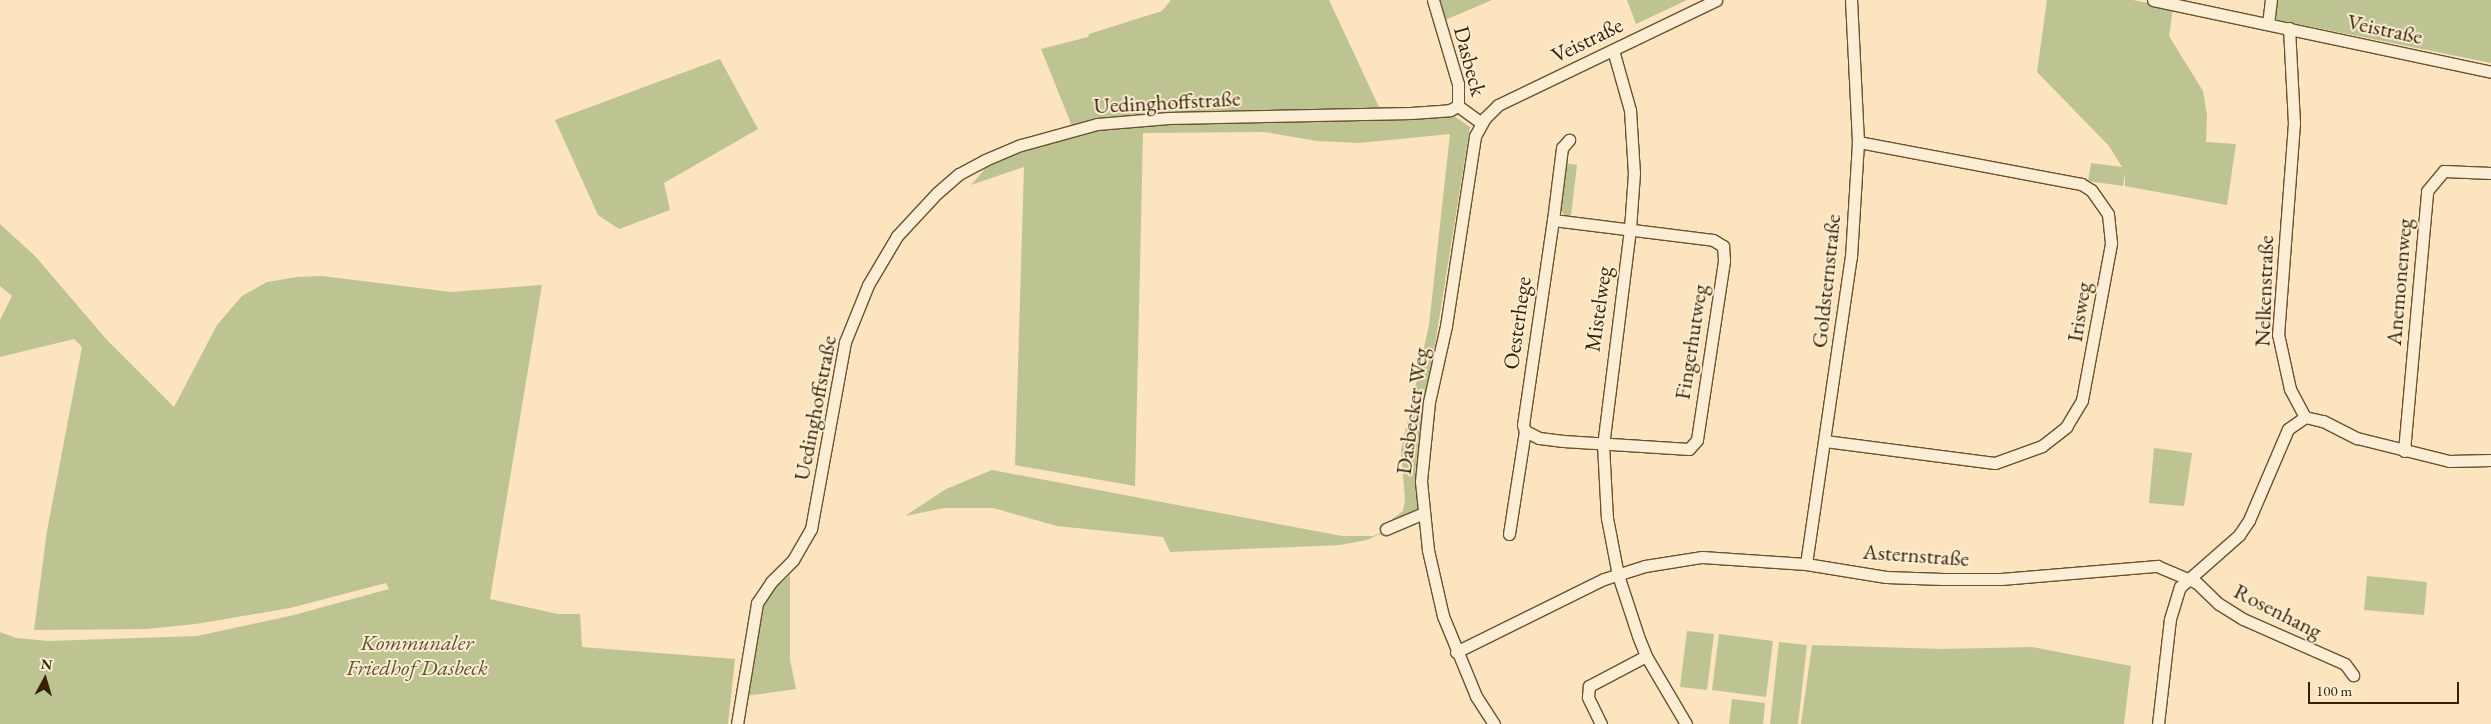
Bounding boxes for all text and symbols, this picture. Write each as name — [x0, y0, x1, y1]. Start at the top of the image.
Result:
street label: Veistraße — [2345, 8, 2425, 50]
street label: Veistraße — [1547, 11, 1627, 69]
street label: Dasbeck — [1448, 23, 1492, 99]
street label: Uedinghoffstraße — [1093, 85, 1241, 119]
street label: Goldsternstraße — [1806, 213, 1846, 349]
street label: Anemonenweg — [2380, 217, 2418, 347]
street label: Nelkenstraße — [2249, 235, 2279, 347]
street label: Mistelweg — [1579, 265, 1617, 353]
street label: Oesterhege — [1497, 275, 1537, 371]
street label: Irisweg — [2061, 280, 2097, 344]
street label: Fingerhutweg — [1669, 283, 1713, 401]
street label: Uedinghoffstraße — [788, 333, 842, 483]
street label: Dasbecker Weg — [1390, 346, 1434, 476]
street label: Asternstraße — [1862, 538, 1970, 572]
street label: Rosenhang — [2230, 578, 2326, 644]
park label: Kommunaler Friedhof Dasbeck — [346, 629, 488, 680]
north arrow — [20, 654, 70, 704]
text: N — [40, 655, 53, 674]
scale bar — [2311, 672, 2462, 704]
text: 100 m — [2316, 681, 2352, 700]

